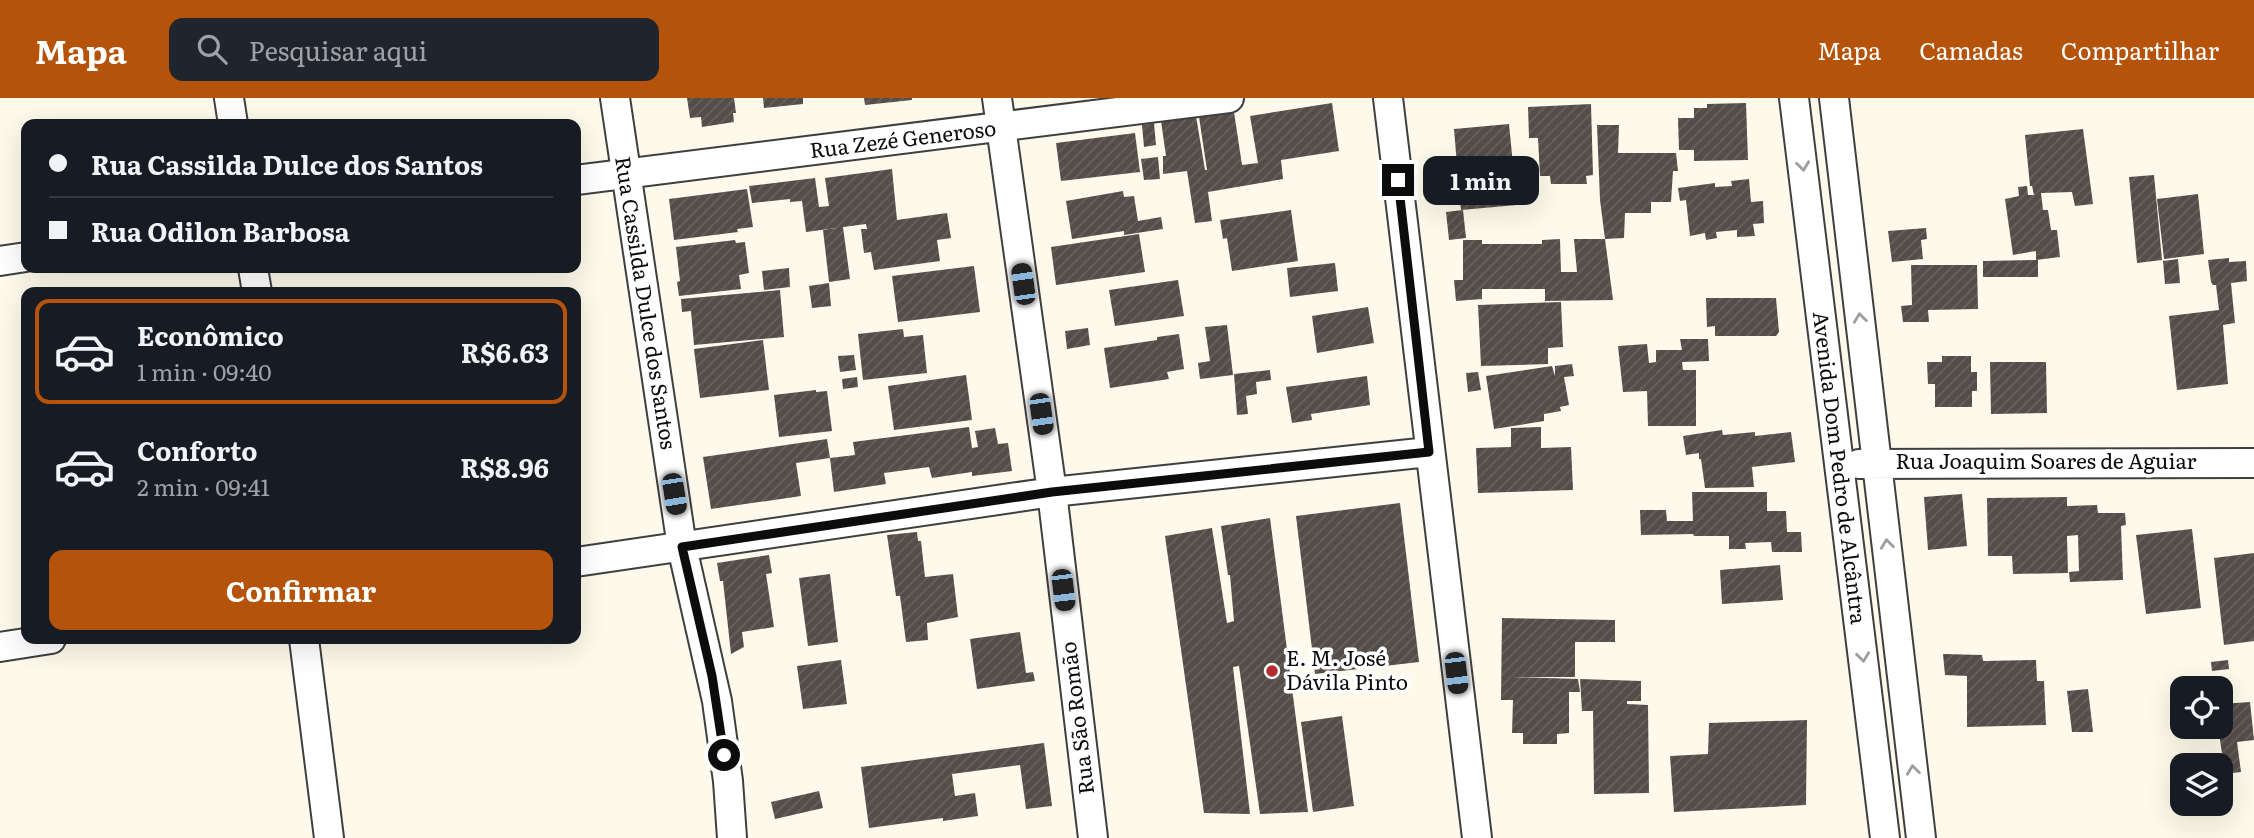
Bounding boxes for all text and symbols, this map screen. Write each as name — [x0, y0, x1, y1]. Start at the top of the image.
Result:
search box — [169, 18, 659, 81]
text: Mapa — [35, 25, 127, 74]
icon: search — [193, 30, 231, 68]
text: Pesquisar aqui — [249, 30, 427, 69]
text: Mapa — [1817, 32, 1881, 67]
text: Camadas — [1919, 32, 2023, 67]
text: Compartilhar — [2061, 32, 2219, 67]
street label: Rua Zezé Generoso — [808, 111, 998, 164]
text: Rua Cassilda Dulce dos Santos — [91, 144, 483, 183]
street label: Rua Cassilda Dulce dos Santos — [609, 154, 686, 451]
callout: 1 min — [1422, 155, 1538, 204]
one-way arrow — [1795, 160, 1810, 172]
text: 1 min — [1450, 163, 1512, 197]
route end — [1382, 164, 1414, 196]
text: Rua Odilon Barbosa — [91, 211, 350, 250]
car — [1010, 262, 1037, 306]
street label: Avenida Dom Pedro de Alcântra — [1807, 310, 1876, 626]
one-way arrow — [1853, 312, 1868, 324]
text: Econômico — [137, 315, 284, 354]
icon: car — [53, 320, 116, 383]
text: R$6.63 — [461, 332, 549, 371]
text: 1 min · 09:40 — [137, 354, 272, 388]
car — [1028, 392, 1055, 436]
text: Conforto — [137, 430, 257, 469]
icon: car — [53, 435, 116, 498]
street label: Rua Joaquim Soares de Aguiar — [1896, 444, 2197, 475]
text: R$8.96 — [460, 447, 549, 486]
text: 2 min · 09:41 — [137, 469, 270, 503]
car — [661, 472, 688, 516]
one-way arrow — [1880, 538, 1895, 549]
button: Confirmar — [49, 550, 553, 630]
car — [1051, 568, 1076, 612]
street label: Rua São Romão — [1051, 640, 1100, 796]
place label: E. M. José Dávila Pinto — [1286, 641, 1408, 696]
car — [1444, 651, 1469, 695]
one-way arrow — [1855, 651, 1870, 663]
marker: E. M. José Dávila Pinto — [1264, 663, 1280, 679]
map controls — [2170, 676, 2233, 816]
button: locate — [2170, 676, 2233, 739]
route start — [708, 739, 740, 771]
button: layers — [2170, 753, 2233, 816]
one-way arrow — [1906, 764, 1921, 776]

